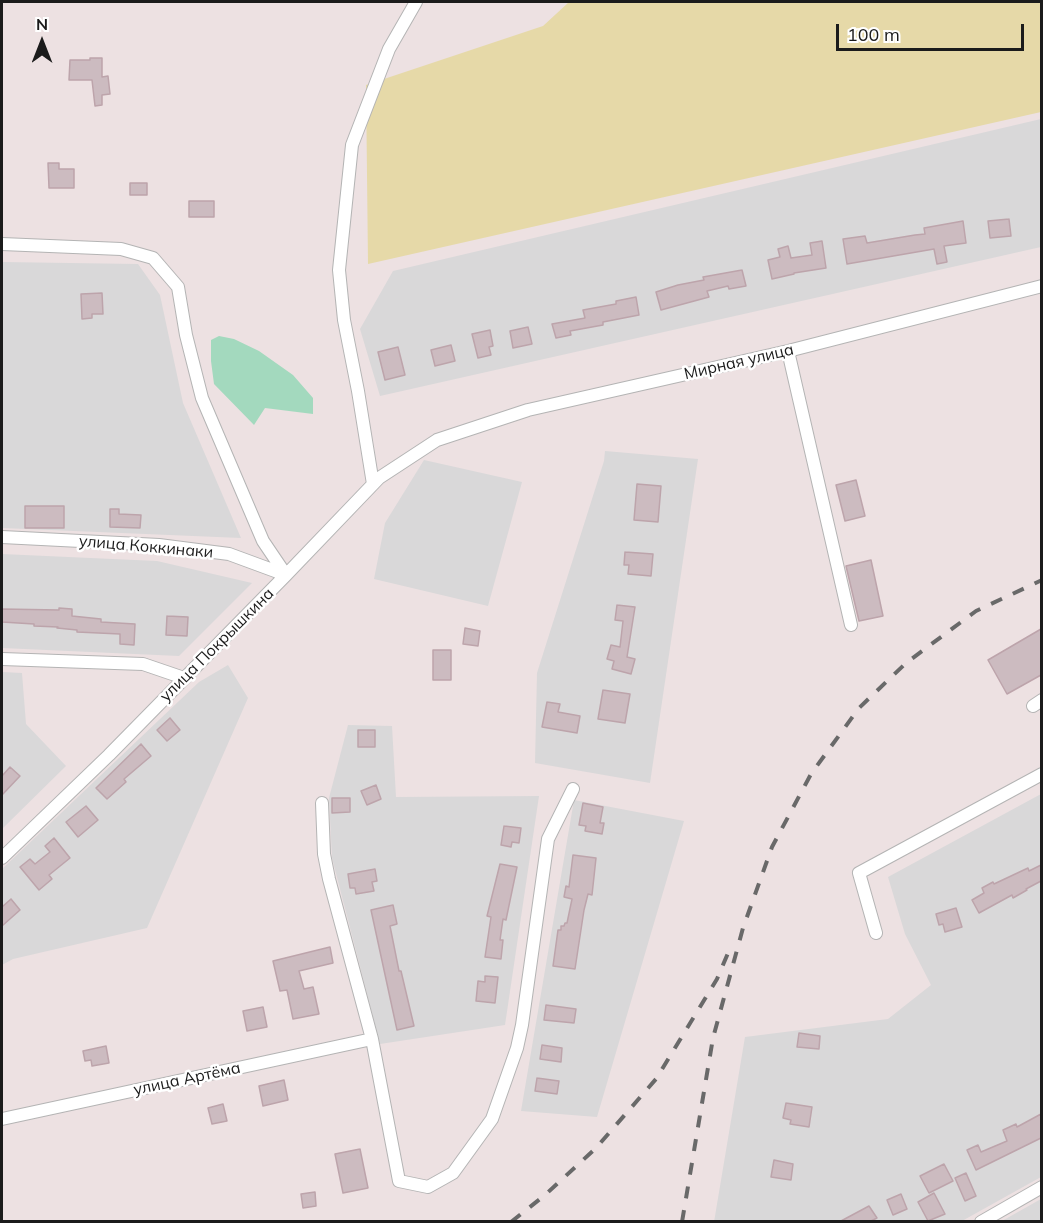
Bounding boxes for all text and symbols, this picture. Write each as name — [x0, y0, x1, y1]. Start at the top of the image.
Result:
north arrow — [12, 12, 72, 72]
scale bar — [839, 12, 1026, 50]
text: N — [36, 14, 48, 34]
text: 100 m — [847, 23, 900, 46]
street label: Мирная улица — [682, 340, 796, 384]
street label: улица Коккинаки — [78, 532, 214, 562]
street label: улица Покрышкина — [156, 584, 278, 706]
street label: улица Артёма — [132, 1058, 242, 1100]

